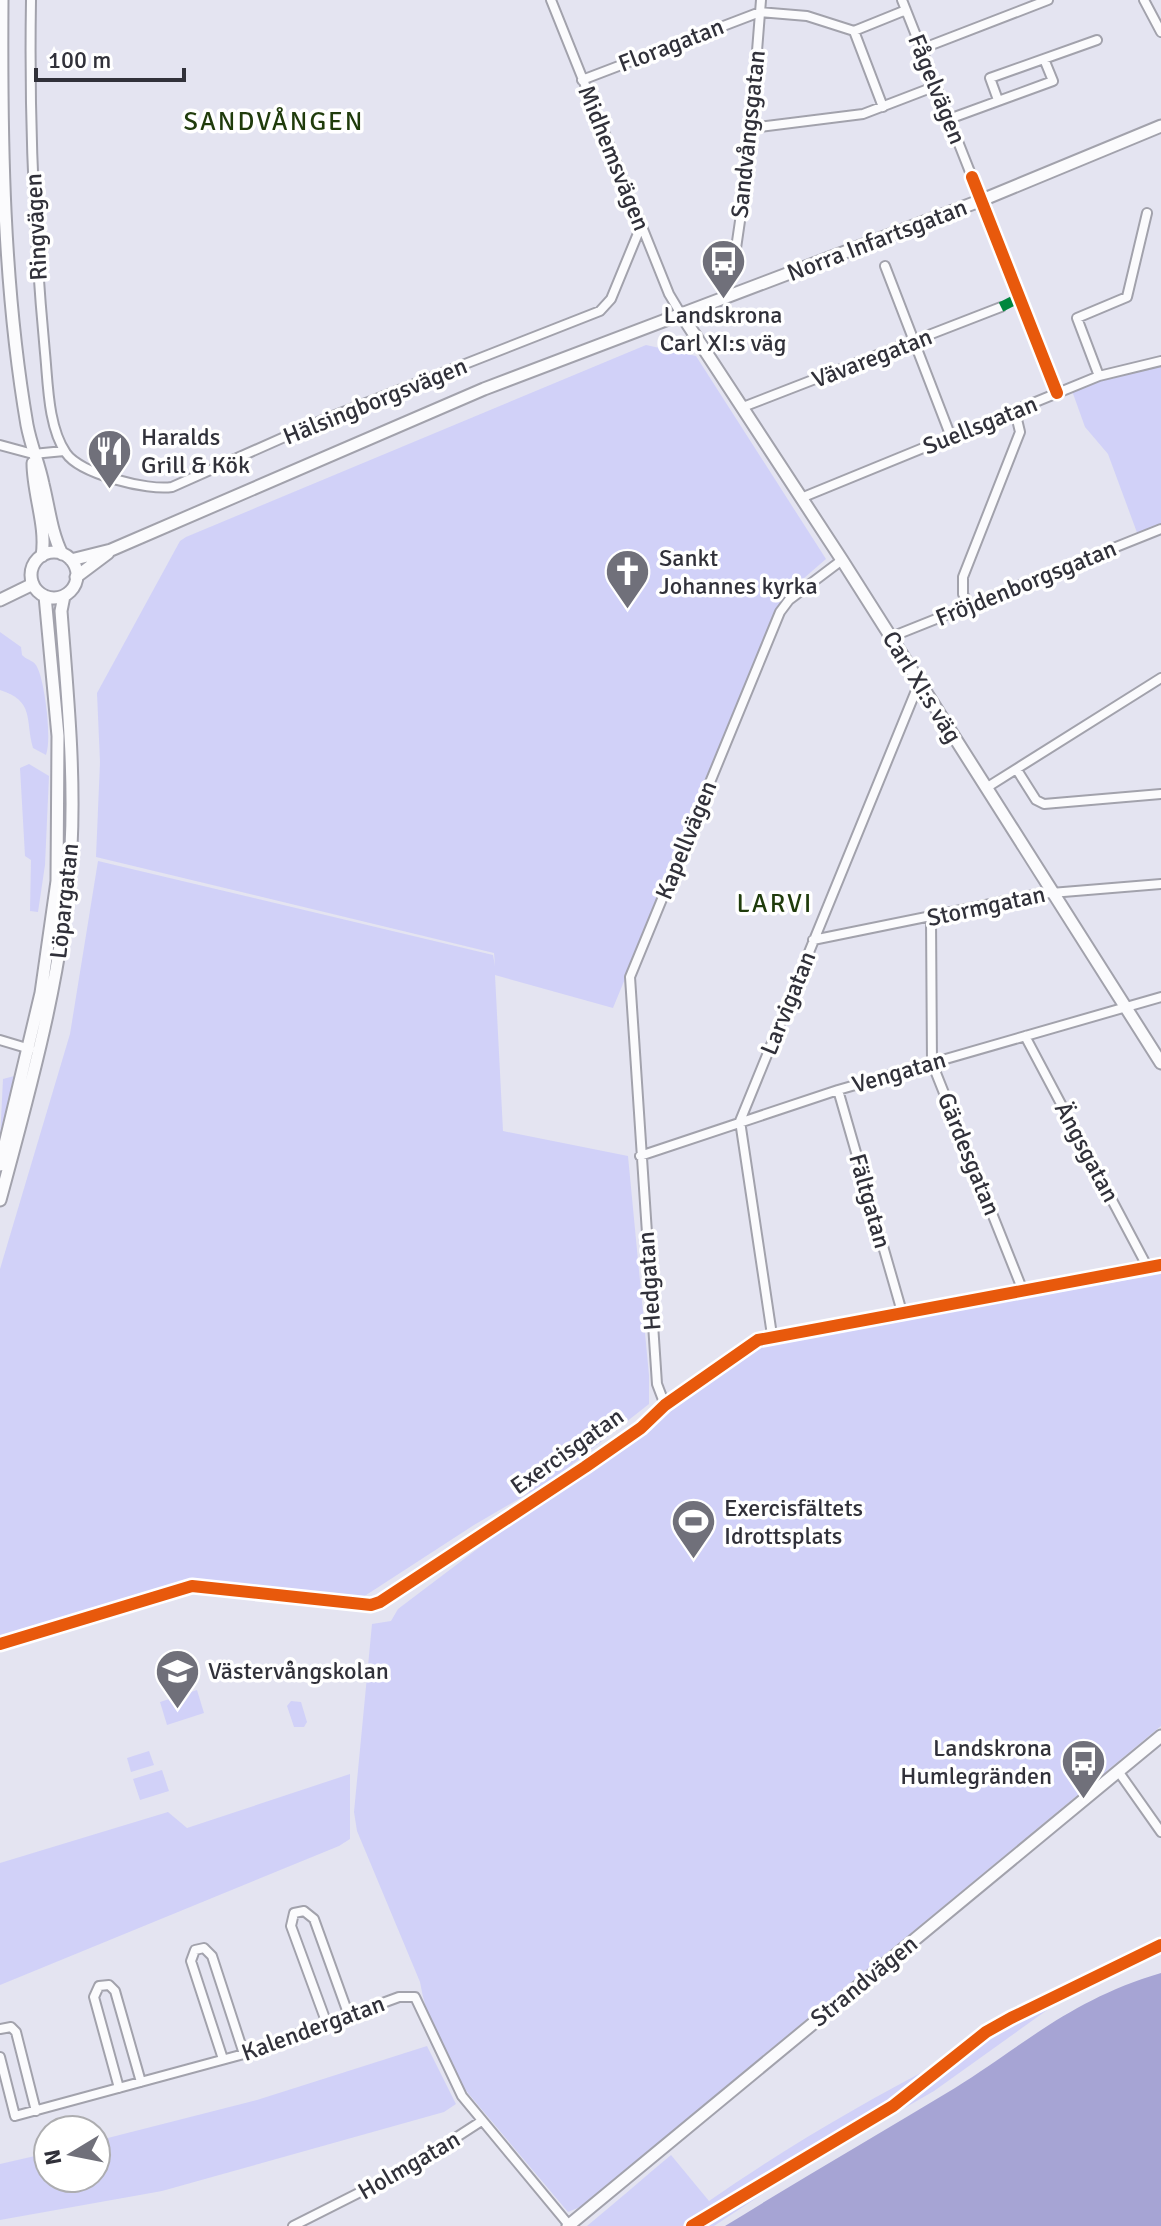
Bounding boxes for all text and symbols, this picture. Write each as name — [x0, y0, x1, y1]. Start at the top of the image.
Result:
street label: Floragatan — [614, 11, 728, 79]
street label: Fågelvägen — [901, 30, 973, 148]
scale bar — [36, 32, 184, 82]
text: 100 m — [48, 45, 111, 75]
street label: Sandvångsgatan — [724, 48, 772, 220]
street label: Midhemsvägen — [571, 81, 657, 235]
district label: SANDVÅNGEN — [184, 106, 364, 138]
street label: Ringvägen — [18, 173, 54, 281]
street label: Norra Infartsgatan — [783, 192, 971, 288]
bus stop icon: Landskrona Carl XI:s väg — [699, 237, 747, 300]
place label: Landskrona Carl XI:s väg — [660, 300, 786, 358]
street label: Vävaregatan — [808, 321, 936, 395]
street label: Hälsingborgsvägen — [279, 350, 471, 452]
street label: Suellsgatan — [918, 388, 1042, 462]
place label: Haralds Grill & Kök — [141, 422, 250, 480]
restaurant icon: Haralds Grill & Kök — [86, 427, 134, 490]
street label: Fröjdenborgsgatan — [931, 533, 1121, 633]
place label: Sankt Johannes kyrka — [659, 543, 818, 601]
church icon: Sankt Johannes kyrka — [604, 548, 652, 611]
street label: Carl XI:s väg — [876, 625, 968, 749]
street label: Kapellvägen — [649, 776, 723, 904]
street label: Löpargatan — [43, 842, 85, 960]
street label: Stormgatan — [924, 879, 1048, 933]
district label: LARVI — [737, 888, 813, 920]
street label: Larvigatan — [754, 947, 822, 1059]
street label: Vengatan — [849, 1044, 949, 1100]
street label: Gärdesgatan — [931, 1088, 1007, 1220]
street label: Ängsgatan — [1048, 1097, 1126, 1207]
street label: Fältgatan — [842, 1150, 898, 1252]
street label: Hedgatan — [631, 1230, 667, 1332]
street label: Exercisgatan — [505, 1401, 629, 1501]
place label: Exercisfältets Idrottsplats — [724, 1493, 863, 1551]
sports icon: Exercisfältets Idrottsplats — [669, 1498, 717, 1561]
school or university icon: Västervångskolan — [153, 1647, 201, 1710]
place label: Västervångskolan — [208, 1656, 389, 1686]
place label: Landskrona Humlegränden — [900, 1733, 1052, 1791]
bus stop icon: Landskrona Humlegränden — [1059, 1738, 1107, 1801]
street label: Strandvägen — [804, 1929, 924, 2033]
street label: Kalendergatan — [237, 1988, 389, 2068]
north arrow — [32, 2114, 112, 2194]
street label: Holmgatan — [353, 2124, 465, 2206]
text: N — [38, 2148, 67, 2167]

